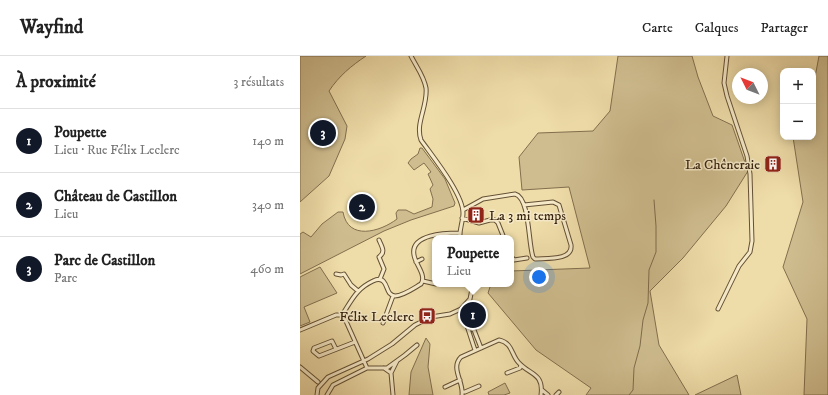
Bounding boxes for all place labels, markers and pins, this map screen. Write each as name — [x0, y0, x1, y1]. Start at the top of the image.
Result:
pin: 3 — [310, 118, 336, 148]
building icon: La Chêneraie — [763, 154, 783, 174]
place label: La Chêneraie — [685, 156, 760, 174]
pin: 2 — [349, 192, 375, 222]
building icon: La 3 mi temps — [466, 205, 486, 225]
place label: La 3 mi temps — [489, 207, 566, 225]
pin: 1 — [460, 300, 486, 330]
bus stop icon: Félix Leclerc — [417, 306, 437, 326]
place label: Félix Leclerc — [339, 308, 414, 326]

